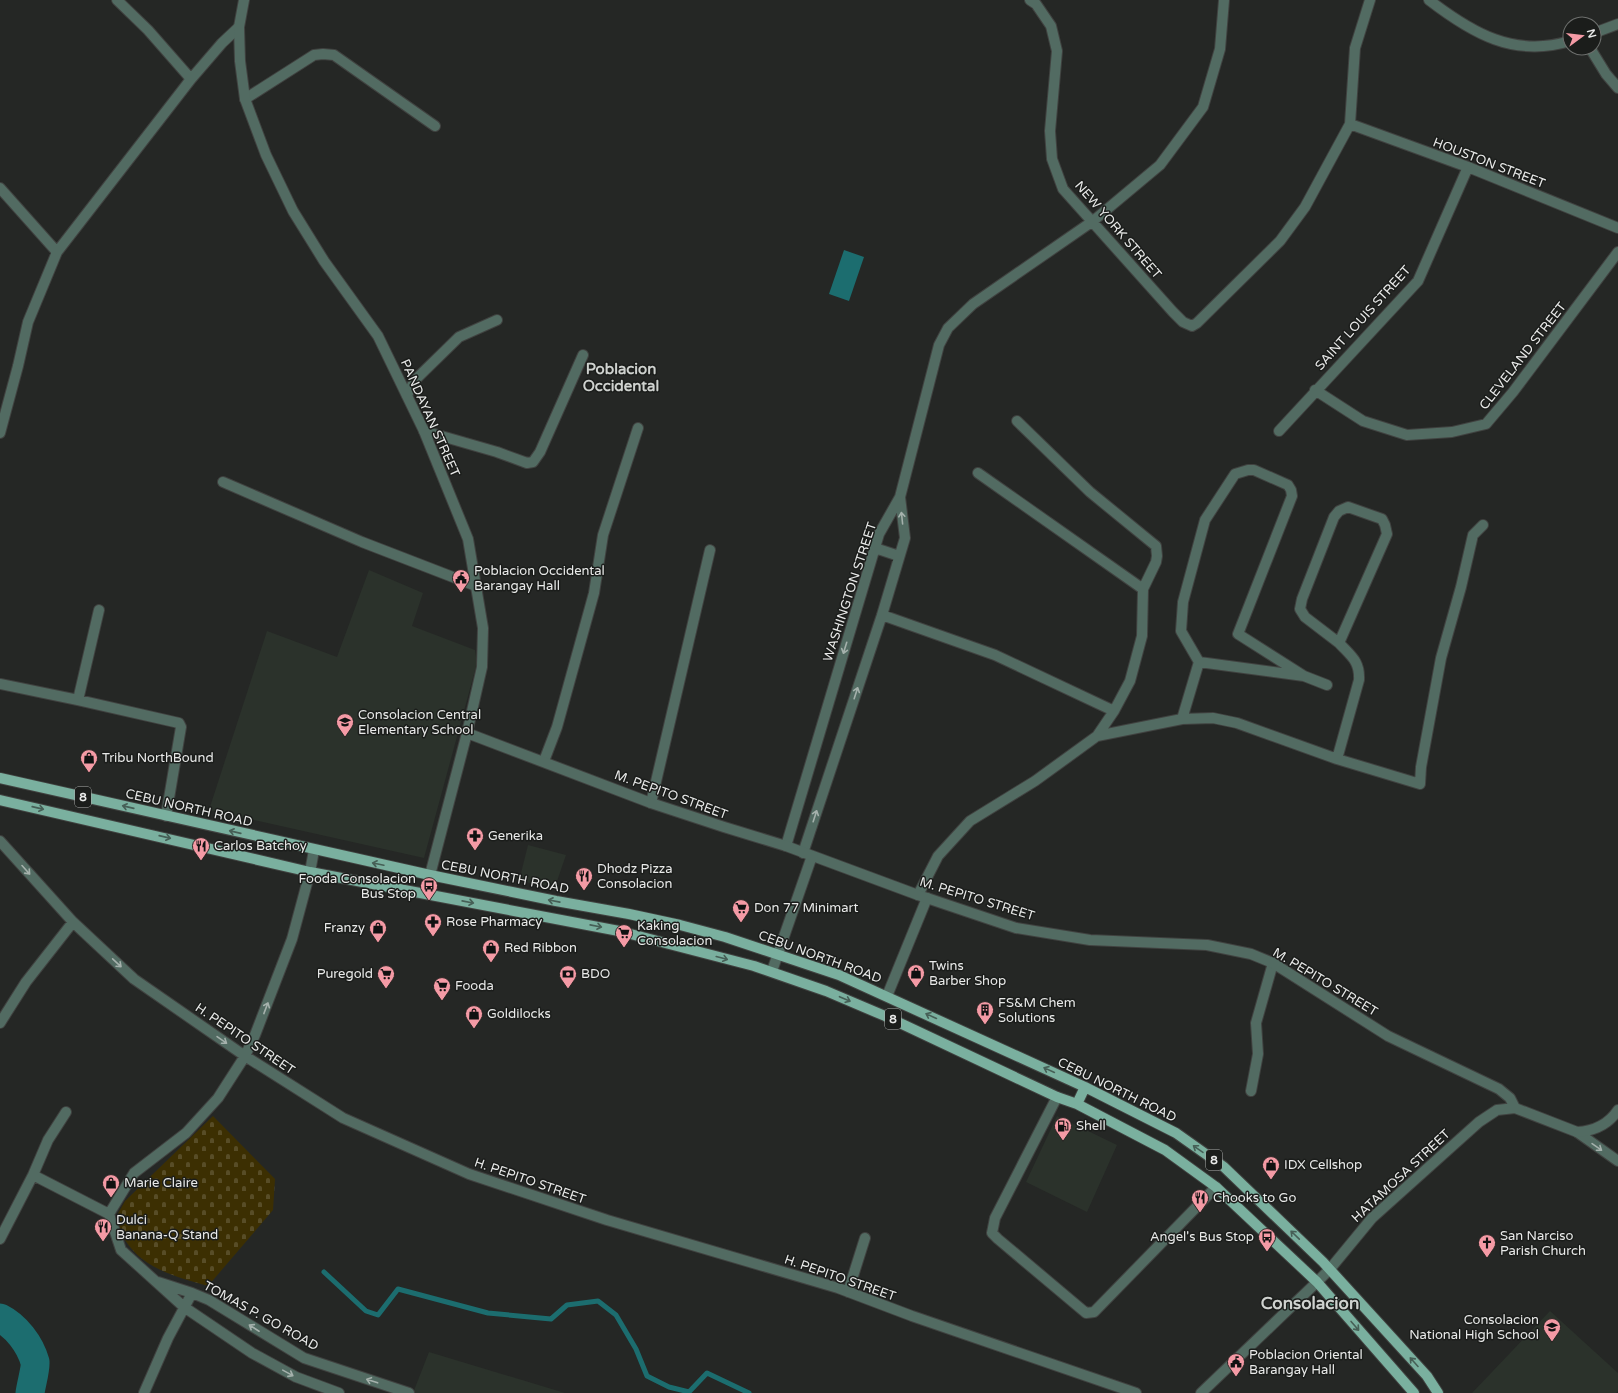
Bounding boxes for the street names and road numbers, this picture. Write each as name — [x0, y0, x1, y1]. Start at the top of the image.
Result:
street label: HOUSTON STREET — [1431, 134, 1547, 192]
street label: NEW YORK STREET — [1071, 178, 1165, 282]
street label: SAINT LOUIS STREET — [1312, 262, 1414, 374]
street label: CLEVELAND STREET — [1476, 299, 1570, 413]
street label: PANDAYAN STREET — [397, 357, 463, 479]
street label: WASHINGTON STREET — [820, 520, 880, 664]
street label: M. PEPITO STREET — [612, 767, 730, 823]
street label: CEBU NORTH ROAD — [124, 786, 254, 830]
road number: 8 — [75, 787, 91, 807]
street label: CEBU NORTH ROAD — [440, 857, 571, 897]
street label: M. PEPITO STREET — [917, 874, 1037, 924]
street label: CEBU NORTH ROAD — [756, 927, 884, 987]
street label: M. PEPITO STREET — [1270, 944, 1380, 1020]
street label: H. PEPITO STREET — [192, 1000, 298, 1078]
road number: 8 — [885, 1009, 901, 1029]
street label: CEBU NORTH ROAD — [1055, 1054, 1179, 1126]
street label: HATAMOSA STREET — [1348, 1126, 1454, 1226]
road number: 8 — [1206, 1150, 1222, 1170]
street label: H. PEPITO STREET — [472, 1154, 588, 1208]
street label: H. PEPITO STREET — [782, 1251, 898, 1305]
street label: TOMAS P. GO ROAD — [201, 1278, 322, 1354]

